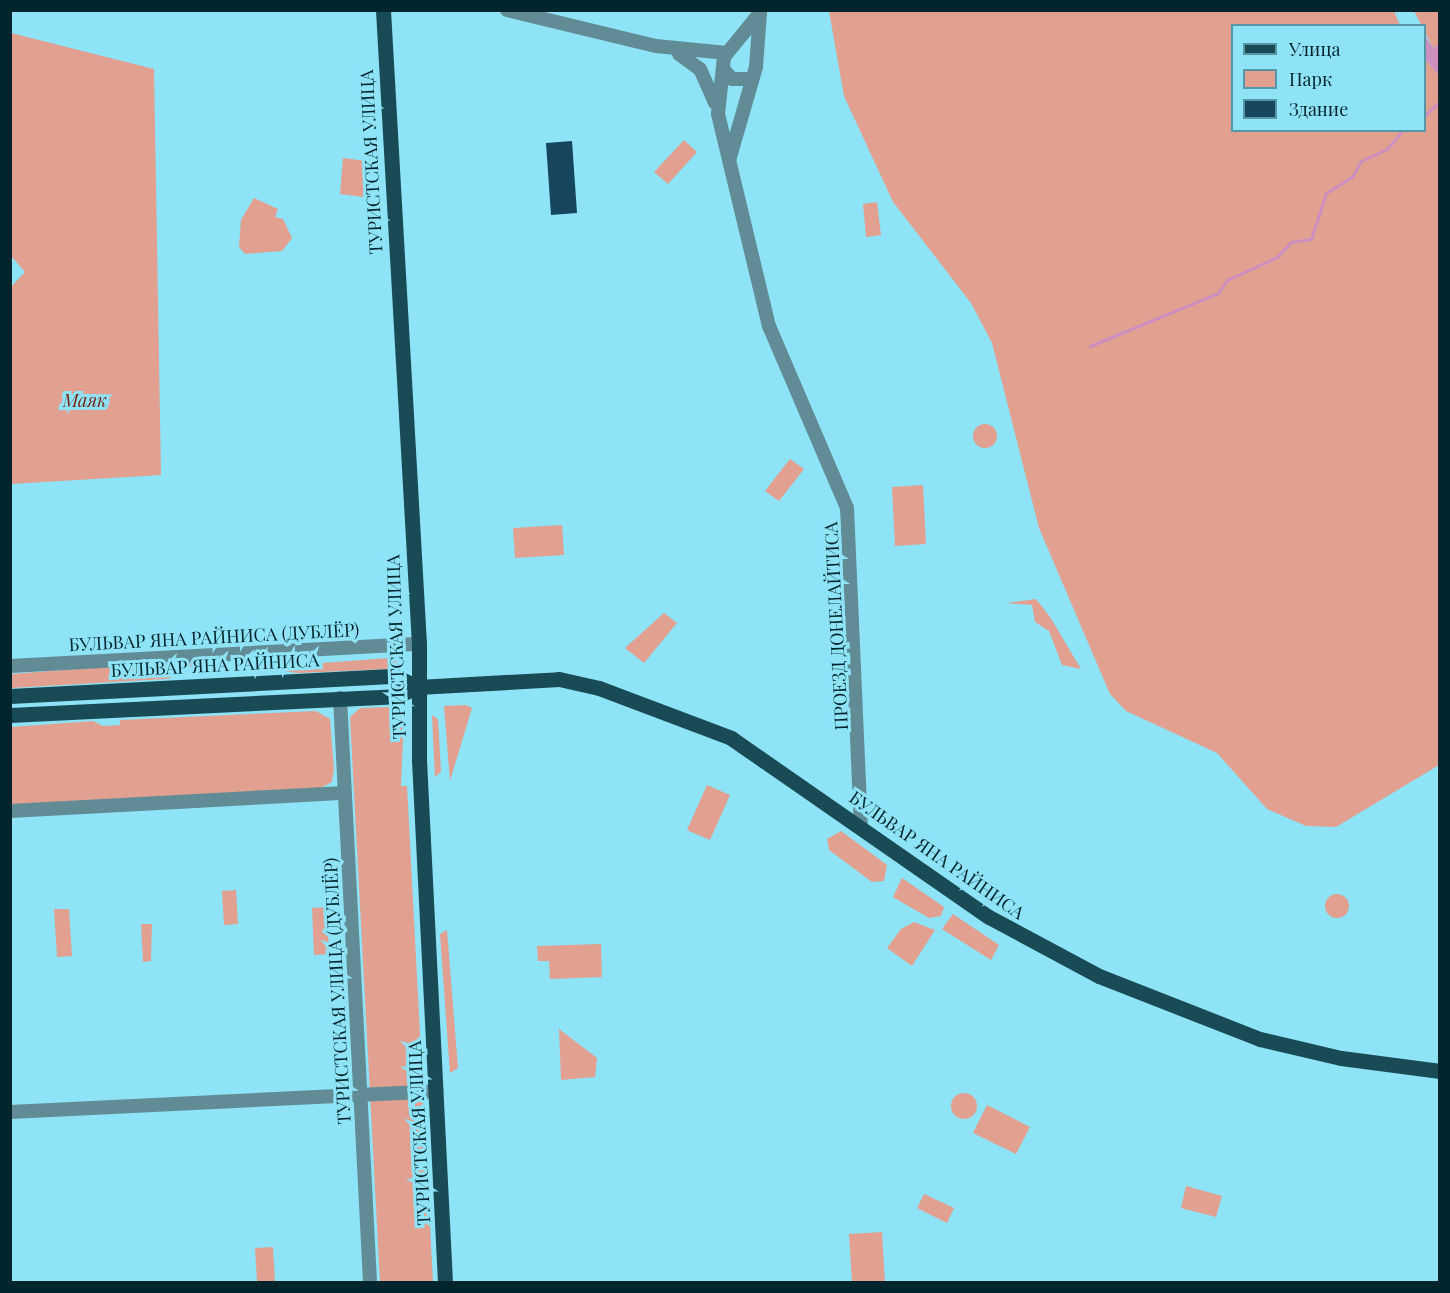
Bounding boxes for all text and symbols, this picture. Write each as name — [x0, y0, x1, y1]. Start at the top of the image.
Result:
legend — [1231, 24, 1426, 132]
text: Улица — [1289, 37, 1340, 61]
text: Парк — [1289, 67, 1332, 91]
street label: ТУРИСТСКАЯ УЛИЦА — [355, 69, 387, 255]
text: Здание — [1289, 97, 1348, 121]
park label: Маяк — [63, 389, 107, 411]
street label: ПРОЕЗД ДОНЕЛАЙТИСА — [820, 521, 852, 731]
street label: ТУРИСТСКАЯ УЛИЦА — [382, 554, 410, 740]
street label: БУЛЬВАР ЯНА РАЙНИСА (ДУБЛЁР) — [68, 619, 360, 655]
street label: БУЛЬВАР ЯНА РАЙНИСА — [110, 649, 320, 681]
street label: БУЛЬВАР ЯНА РАЙНИСА — [845, 786, 1029, 924]
street label: ТУРИСТСКАЯ УЛИЦА (ДУБЛЁР) — [319, 857, 355, 1125]
street label: ТУРИСТСКАЯ УЛИЦА — [403, 1040, 435, 1226]

